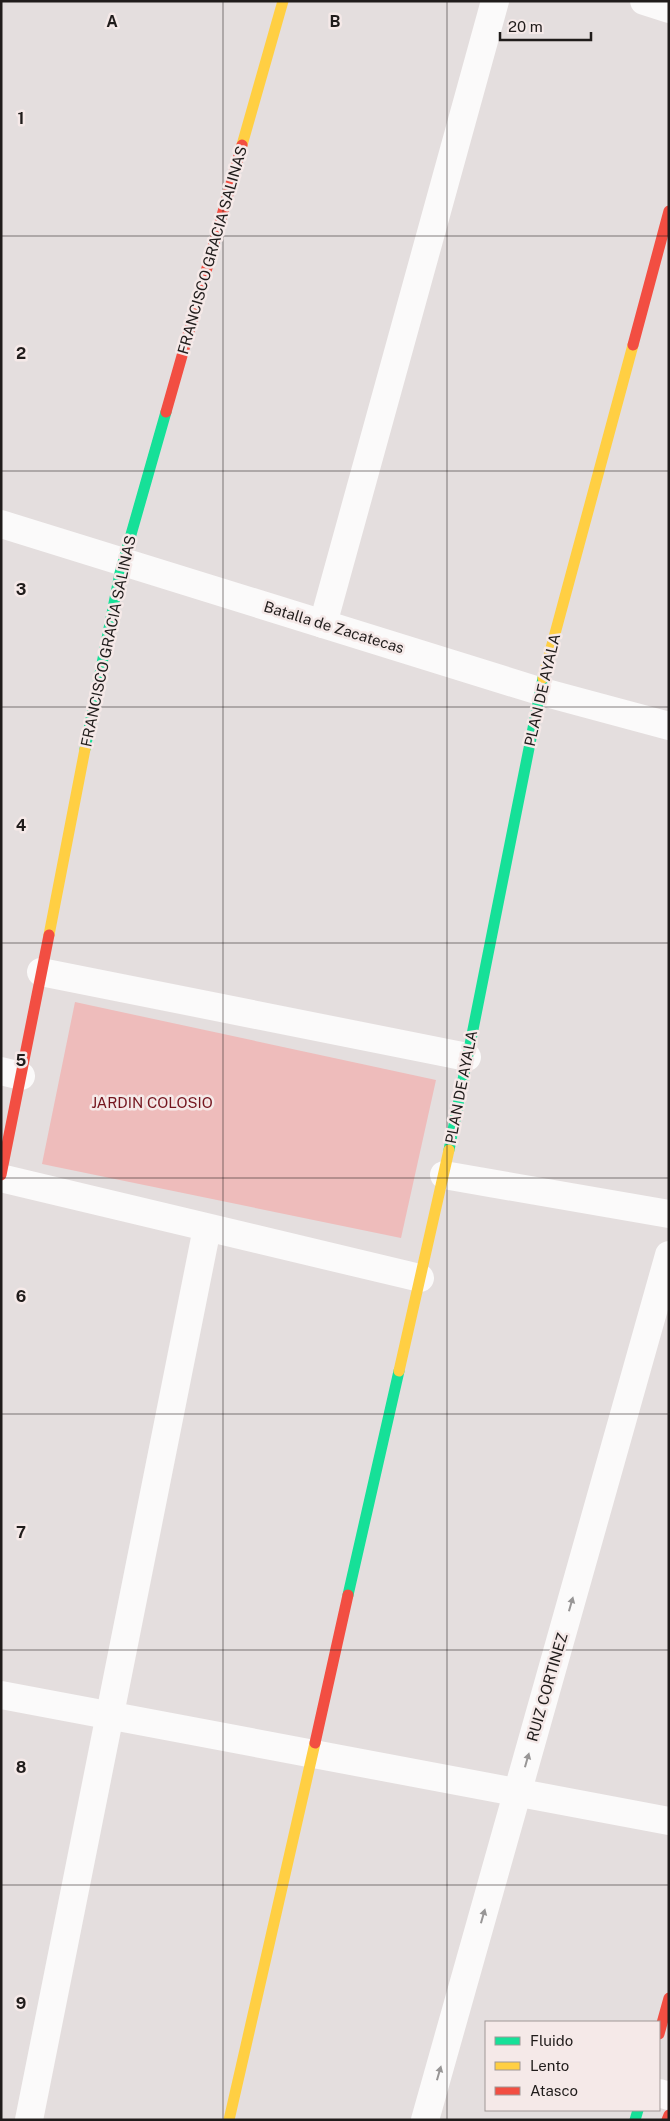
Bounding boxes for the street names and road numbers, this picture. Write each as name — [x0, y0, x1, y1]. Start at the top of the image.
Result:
street label: FRANCISCO GRACIA SALINAS — [174, 144, 250, 356]
street label: FRANCISCO GRACIA SALINAS — [77, 534, 139, 748]
street label: Batalla de Zacatecas — [262, 598, 406, 656]
street label: PLAN DE AYALA — [521, 632, 563, 748]
street label: PLAN DE AYALA — [442, 1029, 480, 1145]
street label: RUIZ CORTINEZ — [523, 1631, 571, 1743]

